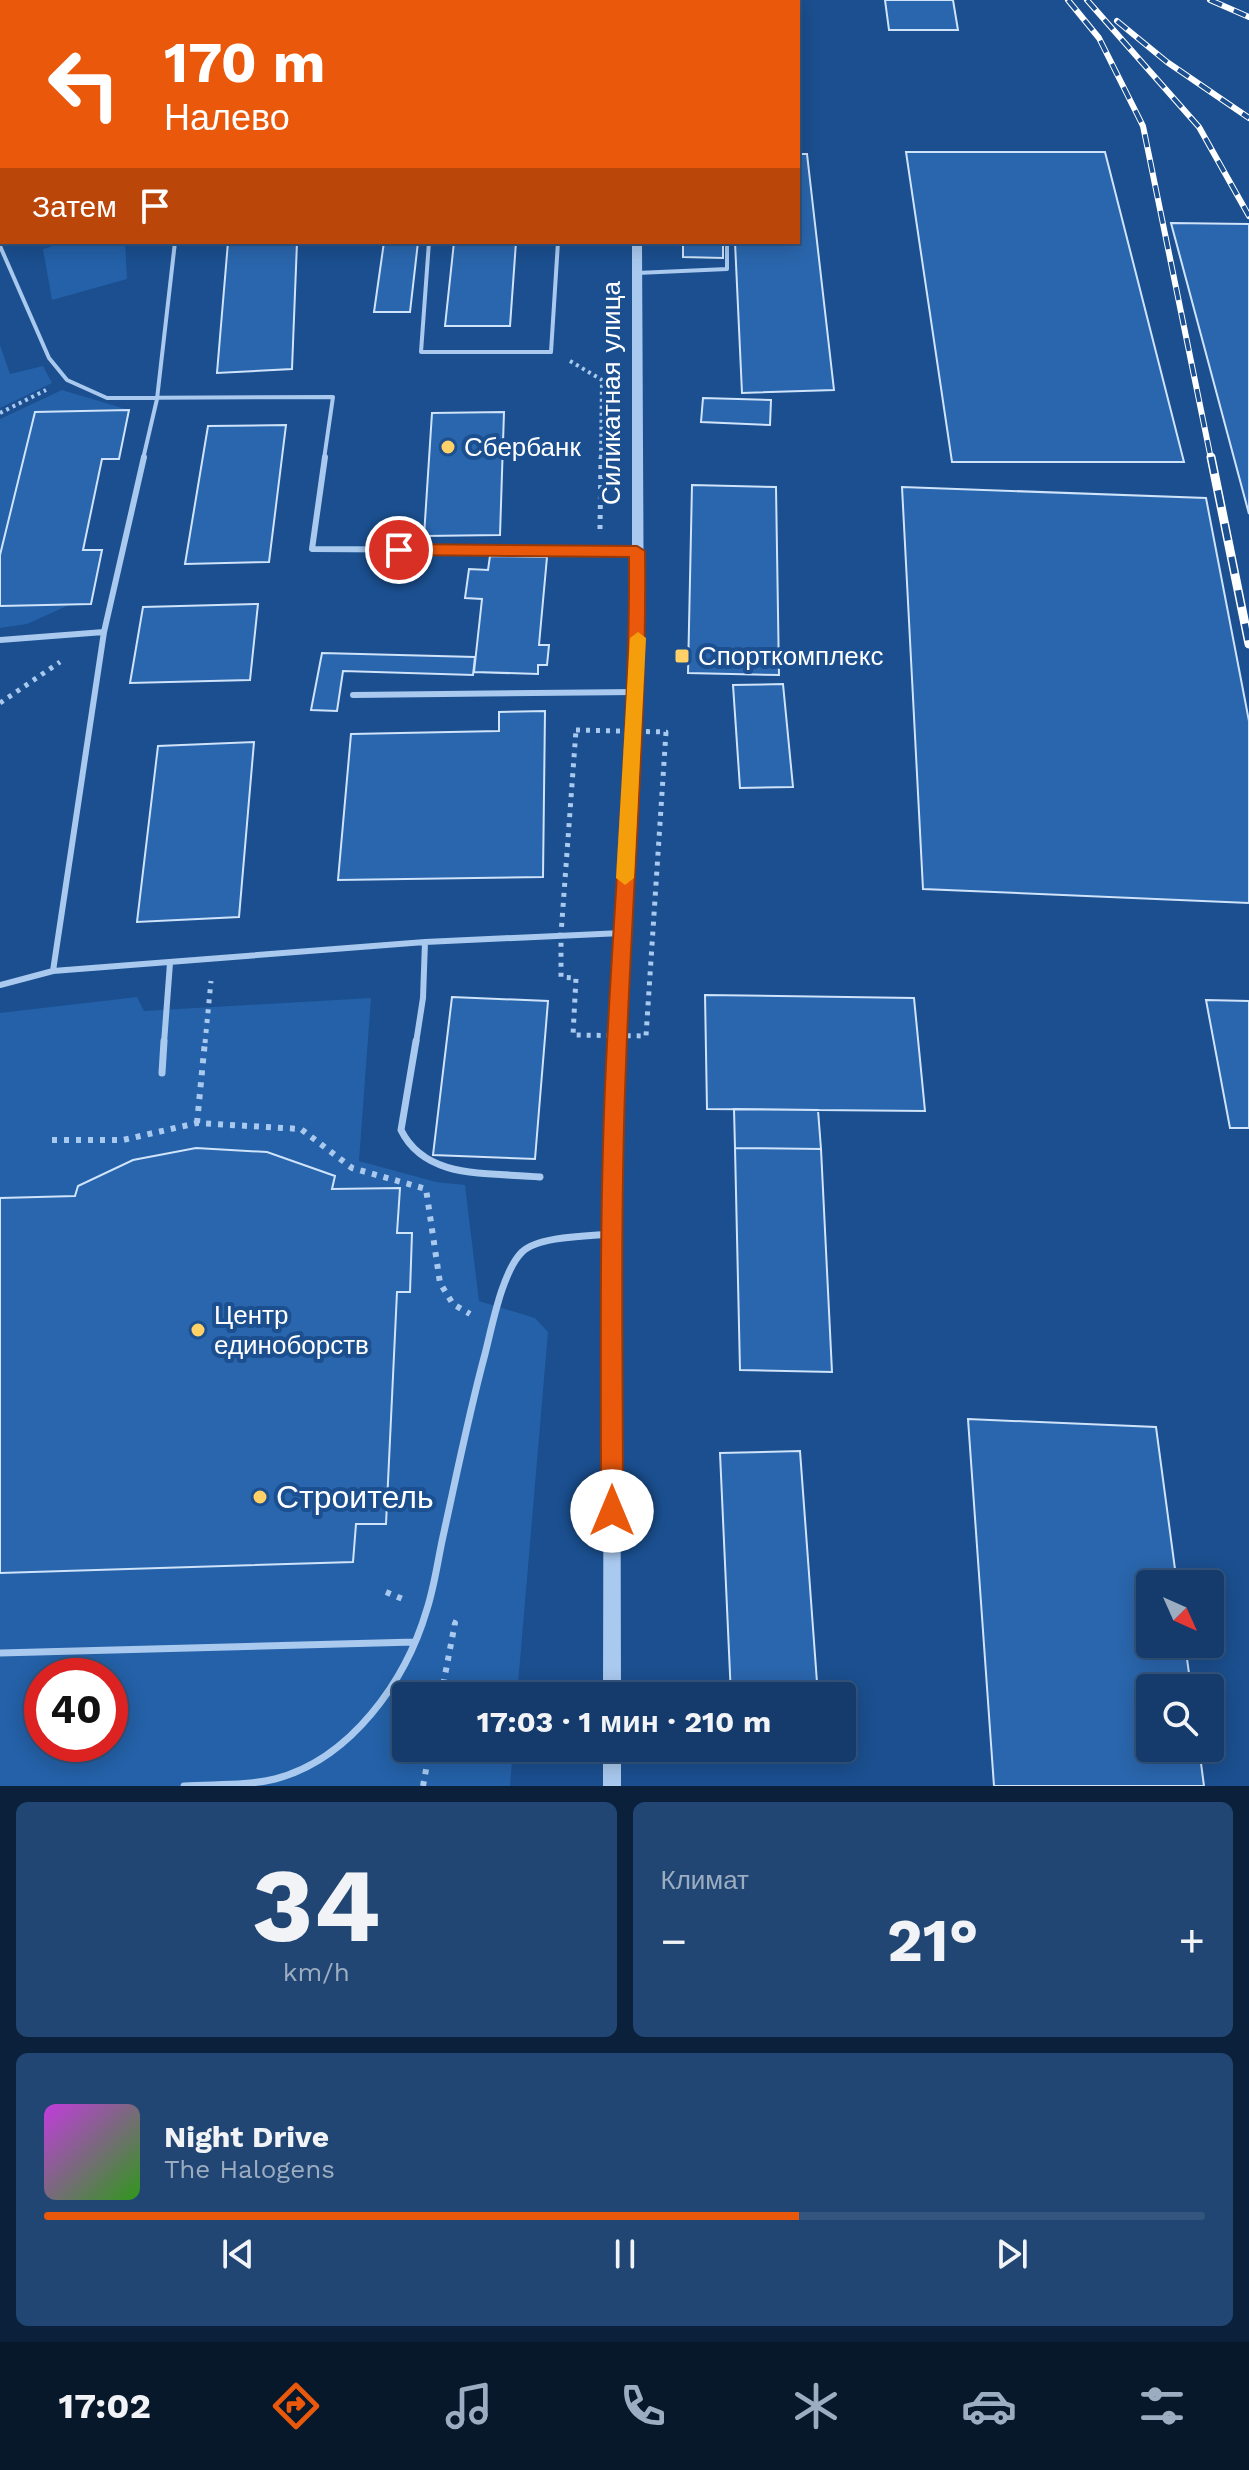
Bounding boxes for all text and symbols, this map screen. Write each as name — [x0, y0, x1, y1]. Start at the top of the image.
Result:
text: 170 m — [164, 30, 326, 96]
icon: left — [32, 32, 136, 136]
text: Налево — [164, 97, 290, 139]
icon: arrive — [133, 184, 177, 228]
text: Затем — [32, 189, 117, 224]
street label: Силикатная улица — [596, 280, 626, 505]
place label: Сбербанк — [464, 432, 581, 462]
marker: Сбербанк — [439, 438, 457, 456]
pin — [365, 516, 433, 584]
icon: arrive — [377, 528, 421, 572]
place label: Спорткомплекс — [698, 641, 884, 671]
marker: Спорткомплекс — [673, 647, 691, 665]
place label: Центр единоборств — [214, 1300, 369, 1360]
marker: Центр единоборств — [189, 1321, 207, 1339]
position arrow — [570, 1469, 654, 1553]
place label: Строитель — [276, 1478, 434, 1516]
marker: Строитель — [251, 1488, 269, 1506]
north arrow — [1136, 1570, 1224, 1658]
map controls — [1136, 1570, 1224, 1762]
speed limit sign: 40 — [24, 1658, 128, 1762]
button: search — [1136, 1674, 1224, 1762]
text: 17:03 · 1 мин · 210 m — [477, 1704, 771, 1739]
text: 34 — [252, 1844, 381, 1966]
text: Климат — [661, 1865, 749, 1895]
text: 21° — [887, 1905, 978, 1976]
text: − — [661, 1915, 687, 1967]
text: + — [1178, 1915, 1205, 1967]
text: km/h — [283, 1957, 350, 1987]
text: Night Drive — [164, 2119, 329, 2154]
text: The Halogens — [164, 2154, 335, 2184]
icon: previous — [216, 2232, 260, 2276]
icon: pause — [603, 2232, 647, 2276]
icon: next — [990, 2232, 1034, 2276]
icon: directions — [268, 2378, 324, 2434]
icon: music — [441, 2378, 497, 2434]
icon: phone — [615, 2378, 671, 2434]
icon: climate — [788, 2378, 844, 2434]
icon: car — [961, 2378, 1017, 2434]
icon: filters — [1134, 2378, 1190, 2434]
text: 17:02 — [59, 2385, 151, 2427]

